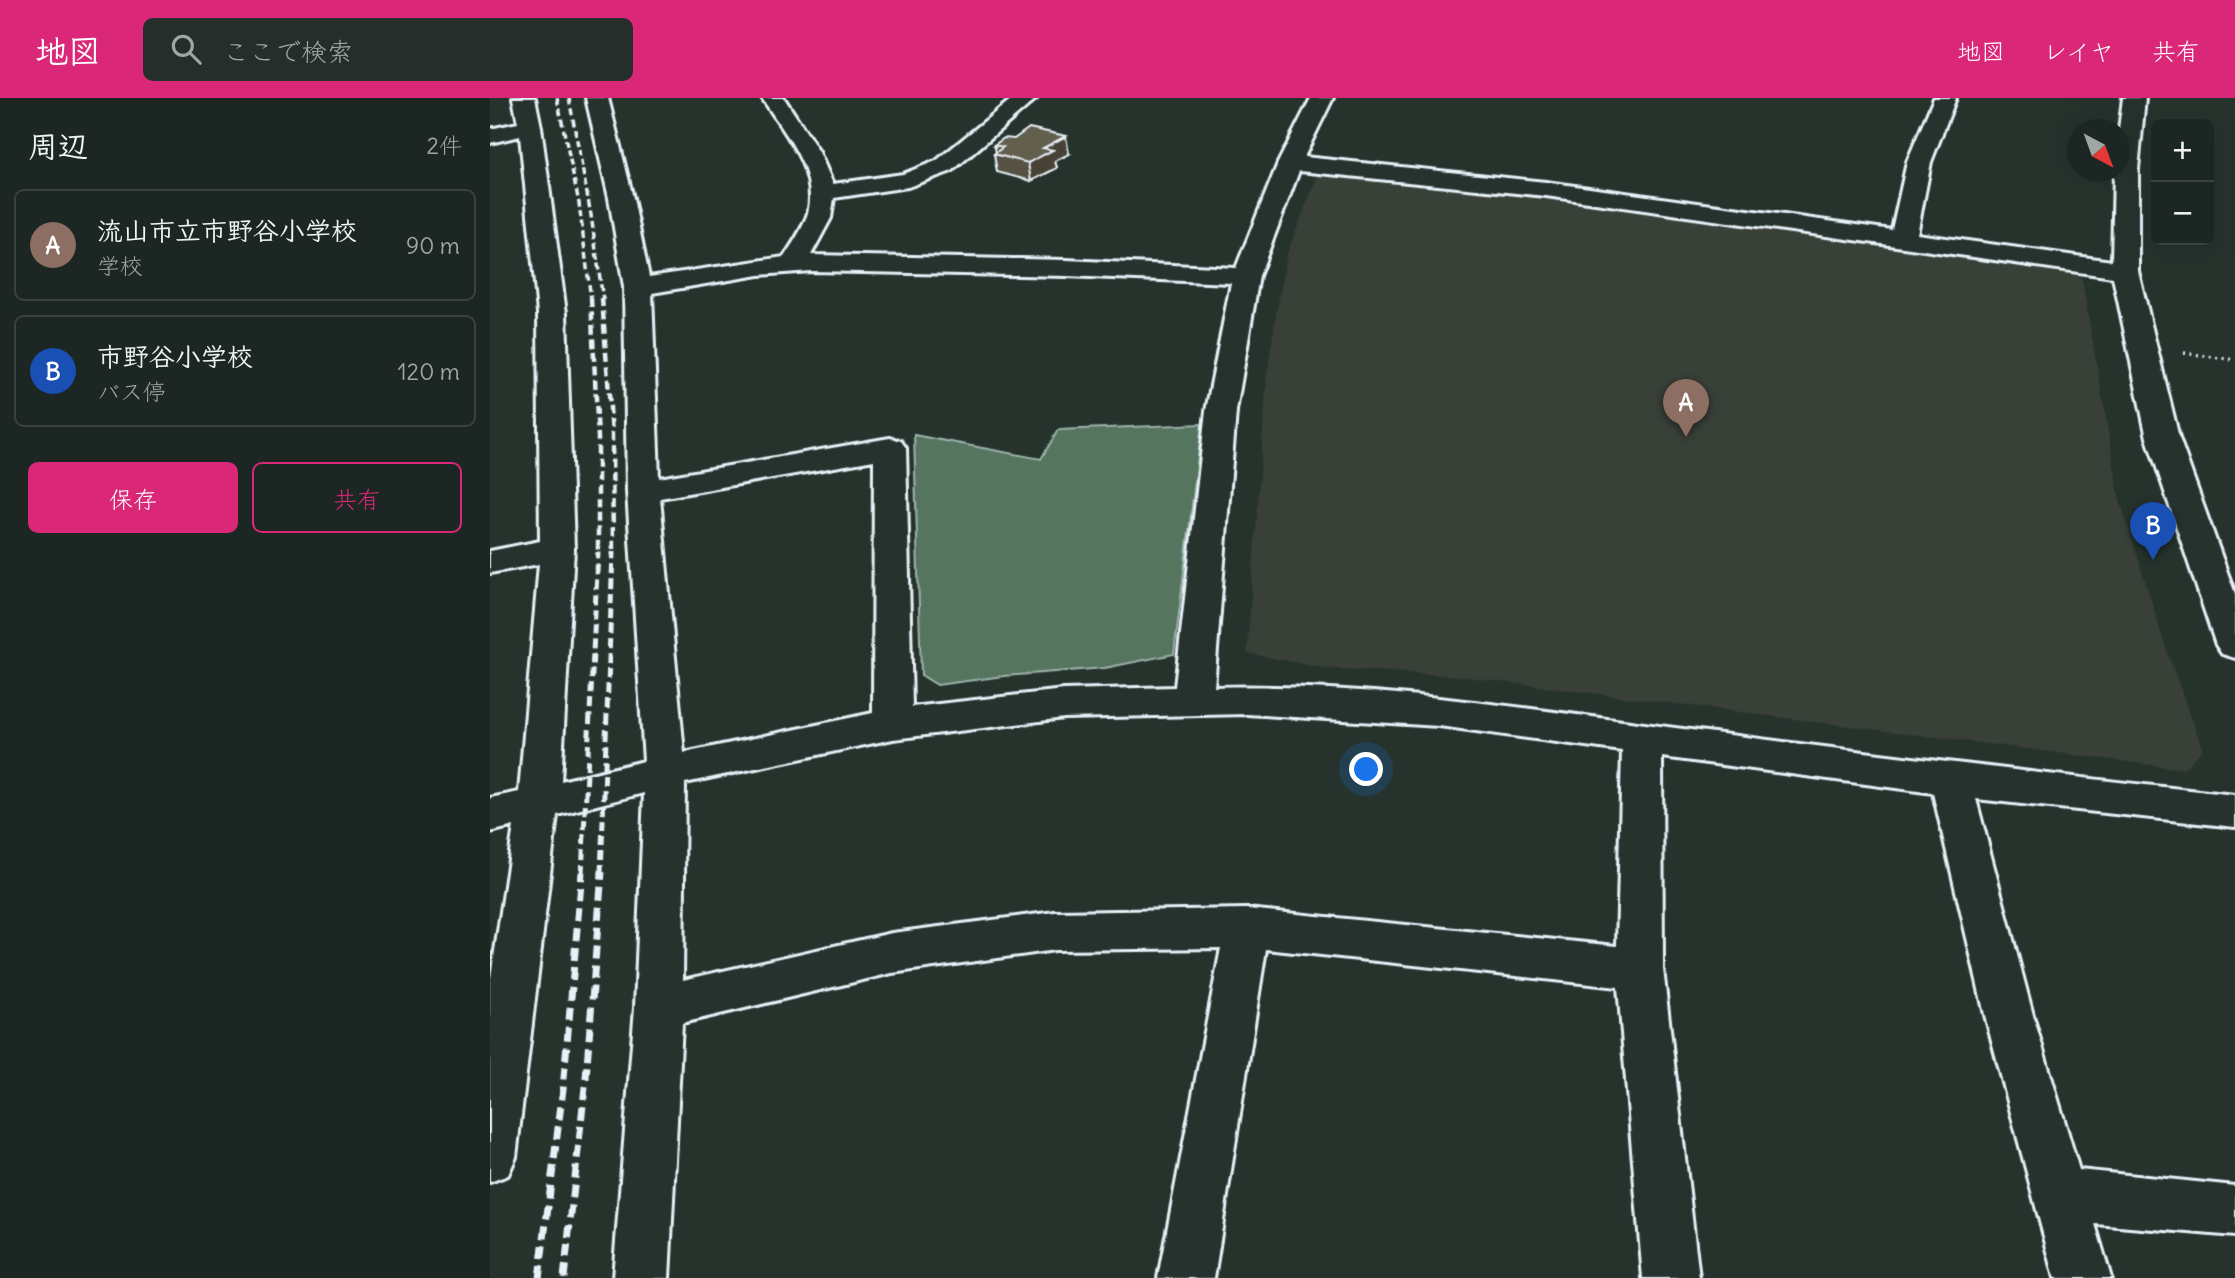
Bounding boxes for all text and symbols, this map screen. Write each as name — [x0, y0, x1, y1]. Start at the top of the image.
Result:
search box — [143, 18, 633, 81]
text: 地図 — [35, 30, 101, 72]
icon: search — [167, 30, 205, 68]
text: ここで検索 — [223, 35, 353, 68]
text: 地図 — [1957, 36, 2005, 66]
text: レイヤ — [2043, 36, 2114, 66]
text: 共有 — [2152, 36, 2200, 66]
north arrow — [2067, 119, 2130, 182]
map controls — [2151, 119, 2214, 245]
button: + — [2151, 119, 2214, 182]
text: 周辺 — [28, 127, 88, 165]
text: 2件 — [426, 131, 462, 160]
button: − — [2151, 182, 2214, 245]
text: 流山市立市野谷小学校 — [97, 214, 357, 247]
text: A — [46, 231, 60, 260]
text: 90 m — [406, 231, 460, 260]
text: 学校 — [97, 251, 143, 280]
text: 市野谷小学校 — [97, 340, 253, 373]
text: B — [45, 357, 61, 386]
text: 120 m — [397, 357, 460, 386]
text: バス停 — [97, 377, 166, 406]
pin: A — [1663, 379, 1709, 437]
button: 保存 — [28, 462, 238, 533]
button: 共有 — [252, 462, 462, 533]
pin: B — [2130, 502, 2176, 560]
your location — [1349, 752, 1383, 786]

